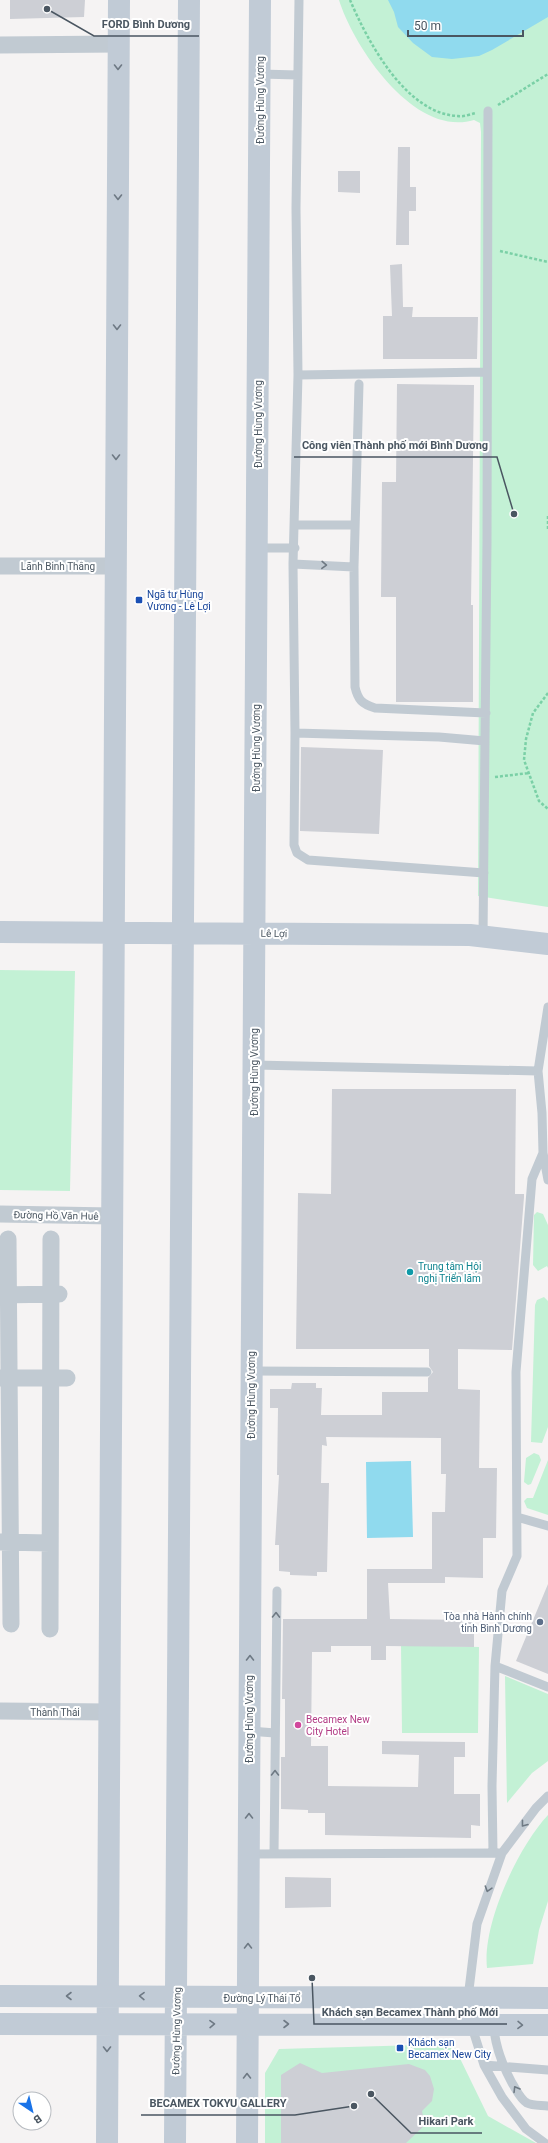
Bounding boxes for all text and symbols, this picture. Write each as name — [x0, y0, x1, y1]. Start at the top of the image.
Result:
scale bar — [408, 12, 523, 38]
callout: FORD Bình Dương — [94, 13, 199, 36]
text: FORD Bình Dương — [102, 18, 190, 31]
text: 50 m — [414, 19, 441, 33]
street label: Đường Hùng Vương — [255, 56, 266, 144]
one-way arrow — [114, 64, 122, 70]
one-way arrow — [114, 194, 122, 200]
one-way arrow — [113, 324, 121, 330]
street label: Đường Hùng Vương — [253, 380, 264, 468]
callout: Công viên Thành phố mới Bình Dương — [294, 434, 497, 457]
text: Công viên Thành phố mới Bình Dương — [302, 439, 488, 452]
one-way arrow — [112, 454, 120, 460]
street label: Lãnh Binh Thăng — [21, 561, 95, 572]
one-way arrow — [321, 561, 327, 570]
place label: Ngã tư Hùng Vương - Lê Lợi — [147, 589, 211, 613]
marker: Ngã tư Hùng Vương - Lê Lợi — [134, 595, 144, 605]
street label: Đường Hùng Vương — [251, 704, 262, 792]
street label: Lê Lợi — [261, 928, 287, 940]
street label: Đường Hùng Vương — [249, 1028, 260, 1116]
street label: Đường Hồ Văn Huê — [13, 1209, 99, 1222]
place label: Trung tâm Hội nghị Triển lãm — [418, 1261, 481, 1285]
marker: Trung tâm Hội nghị Triển lãm — [405, 1267, 415, 1277]
street label: Đường Hùng Vương — [246, 1351, 257, 1439]
place label: Tòa nhà Hành chính tỉnh Bình Dương — [444, 1611, 532, 1634]
one-way arrow — [272, 1612, 280, 1618]
marker: Tòa nhà Hành chính tỉnh Bình Dương — [535, 1617, 545, 1627]
one-way arrow — [246, 1655, 254, 1661]
street label: Đường Hùng Vương — [244, 1675, 255, 1763]
street label: Thành Thái — [30, 1707, 80, 1718]
place label: Becamex New City Hotel — [306, 1714, 370, 1737]
marker: Becamex New City Hotel — [293, 1720, 303, 1730]
one-way arrow — [271, 1770, 279, 1776]
one-way arrow — [245, 1813, 253, 1819]
one-way arrow — [521, 1819, 528, 1826]
one-way arrow — [484, 1886, 493, 1893]
one-way arrow — [244, 1943, 252, 1949]
street label: Đường Hùng Vương — [170, 1987, 183, 2075]
one-way arrow — [66, 1992, 72, 2000]
one-way arrow — [139, 1992, 145, 2000]
street label: Đường Lý Thái Tổ — [224, 1992, 301, 2004]
callout: Khách sạn Becamex Thành phố Mới — [314, 2001, 507, 2024]
text: Khách sạn Becamex Thành phố Mới — [322, 2006, 498, 2019]
one-way arrow — [209, 2020, 215, 2028]
one-way arrow — [283, 2020, 289, 2028]
one-way arrow — [517, 2021, 523, 2029]
place label: Khách sạn Becamex New City — [408, 2037, 491, 2060]
marker: Khách sạn Becamex New City — [395, 2043, 405, 2053]
one-way arrow — [103, 2046, 111, 2052]
one-way arrow — [243, 2073, 251, 2079]
one-way arrow — [514, 2086, 521, 2093]
north arrow — [12, 2091, 52, 2131]
callout: BECAMEX TOKYU GALLERY — [141, 2092, 295, 2115]
text: BECAMEX TOKYU GALLERY — [149, 2097, 287, 2110]
callout: Hikari Park — [411, 2110, 482, 2133]
text: B — [31, 2111, 44, 2126]
text: Hikari Park — [419, 2115, 474, 2128]

